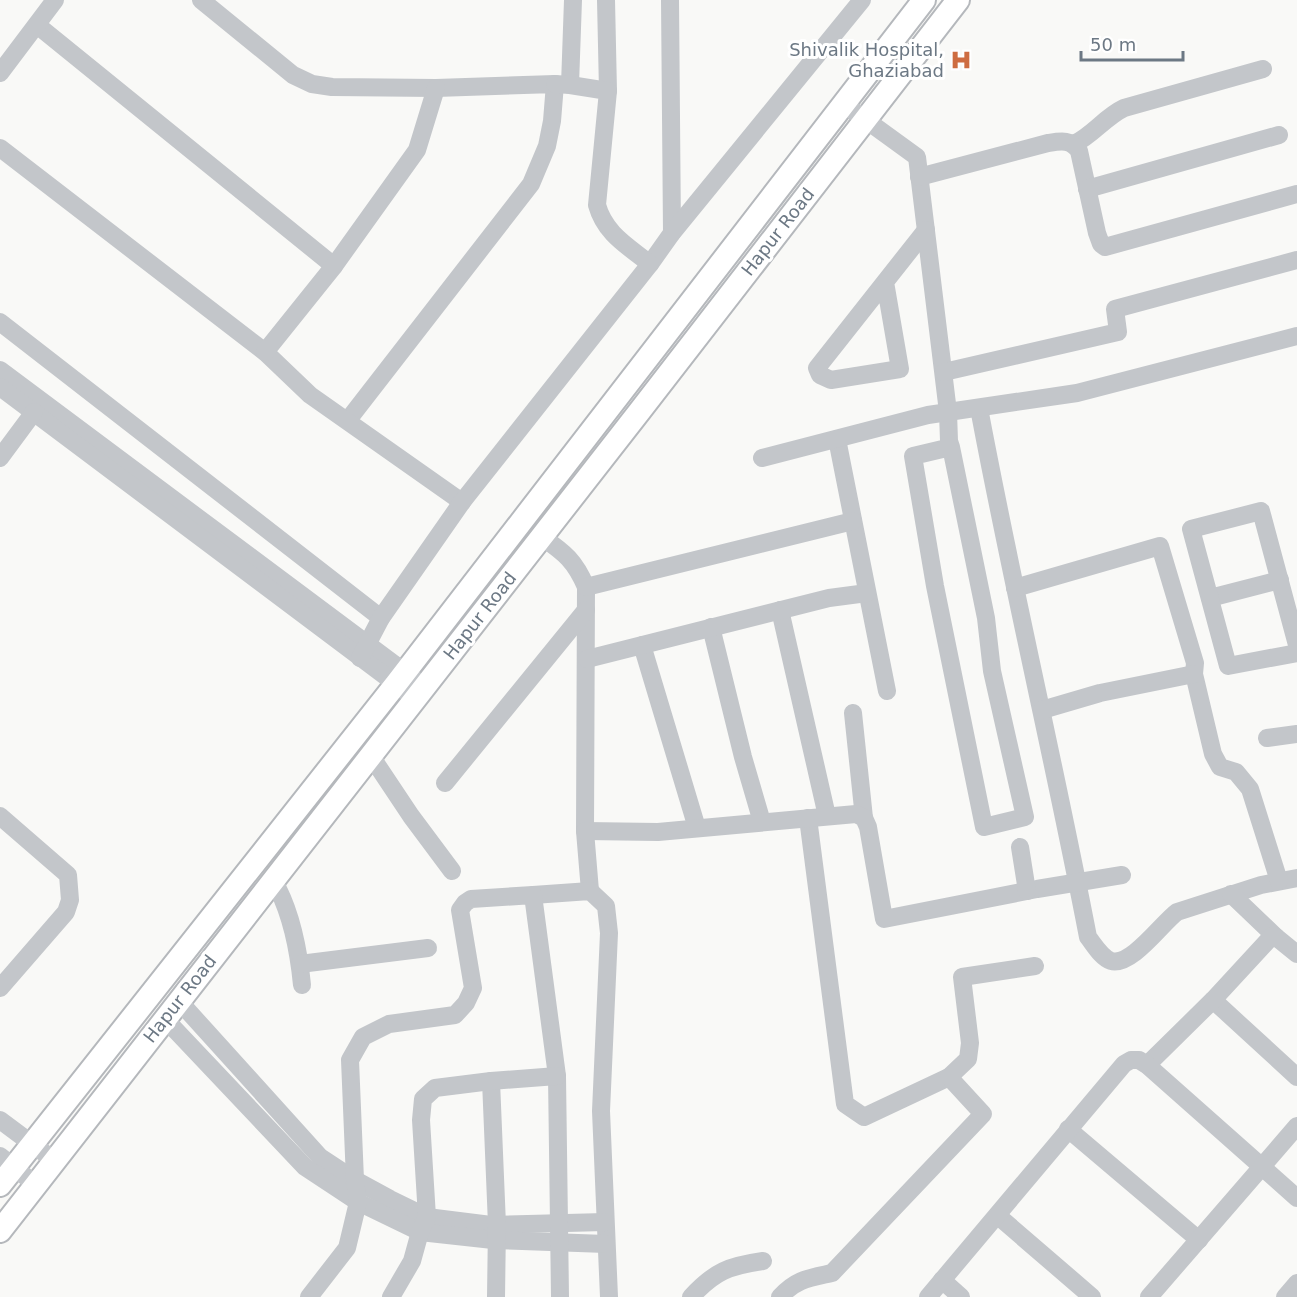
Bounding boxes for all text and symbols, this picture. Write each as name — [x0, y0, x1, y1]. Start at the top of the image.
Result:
scale bar — [1081, 24, 1183, 62]
text: 50 m — [1090, 34, 1136, 55]
place label: Shivalik Hospital, Ghaziabad — [789, 39, 944, 81]
hospital icon: Shivalik Hospital, Ghaziabad — [949, 48, 973, 72]
street label: Hapur Road — [737, 184, 818, 280]
street label: Hapur Road — [439, 568, 520, 664]
street label: Hapur Road — [139, 951, 220, 1047]

